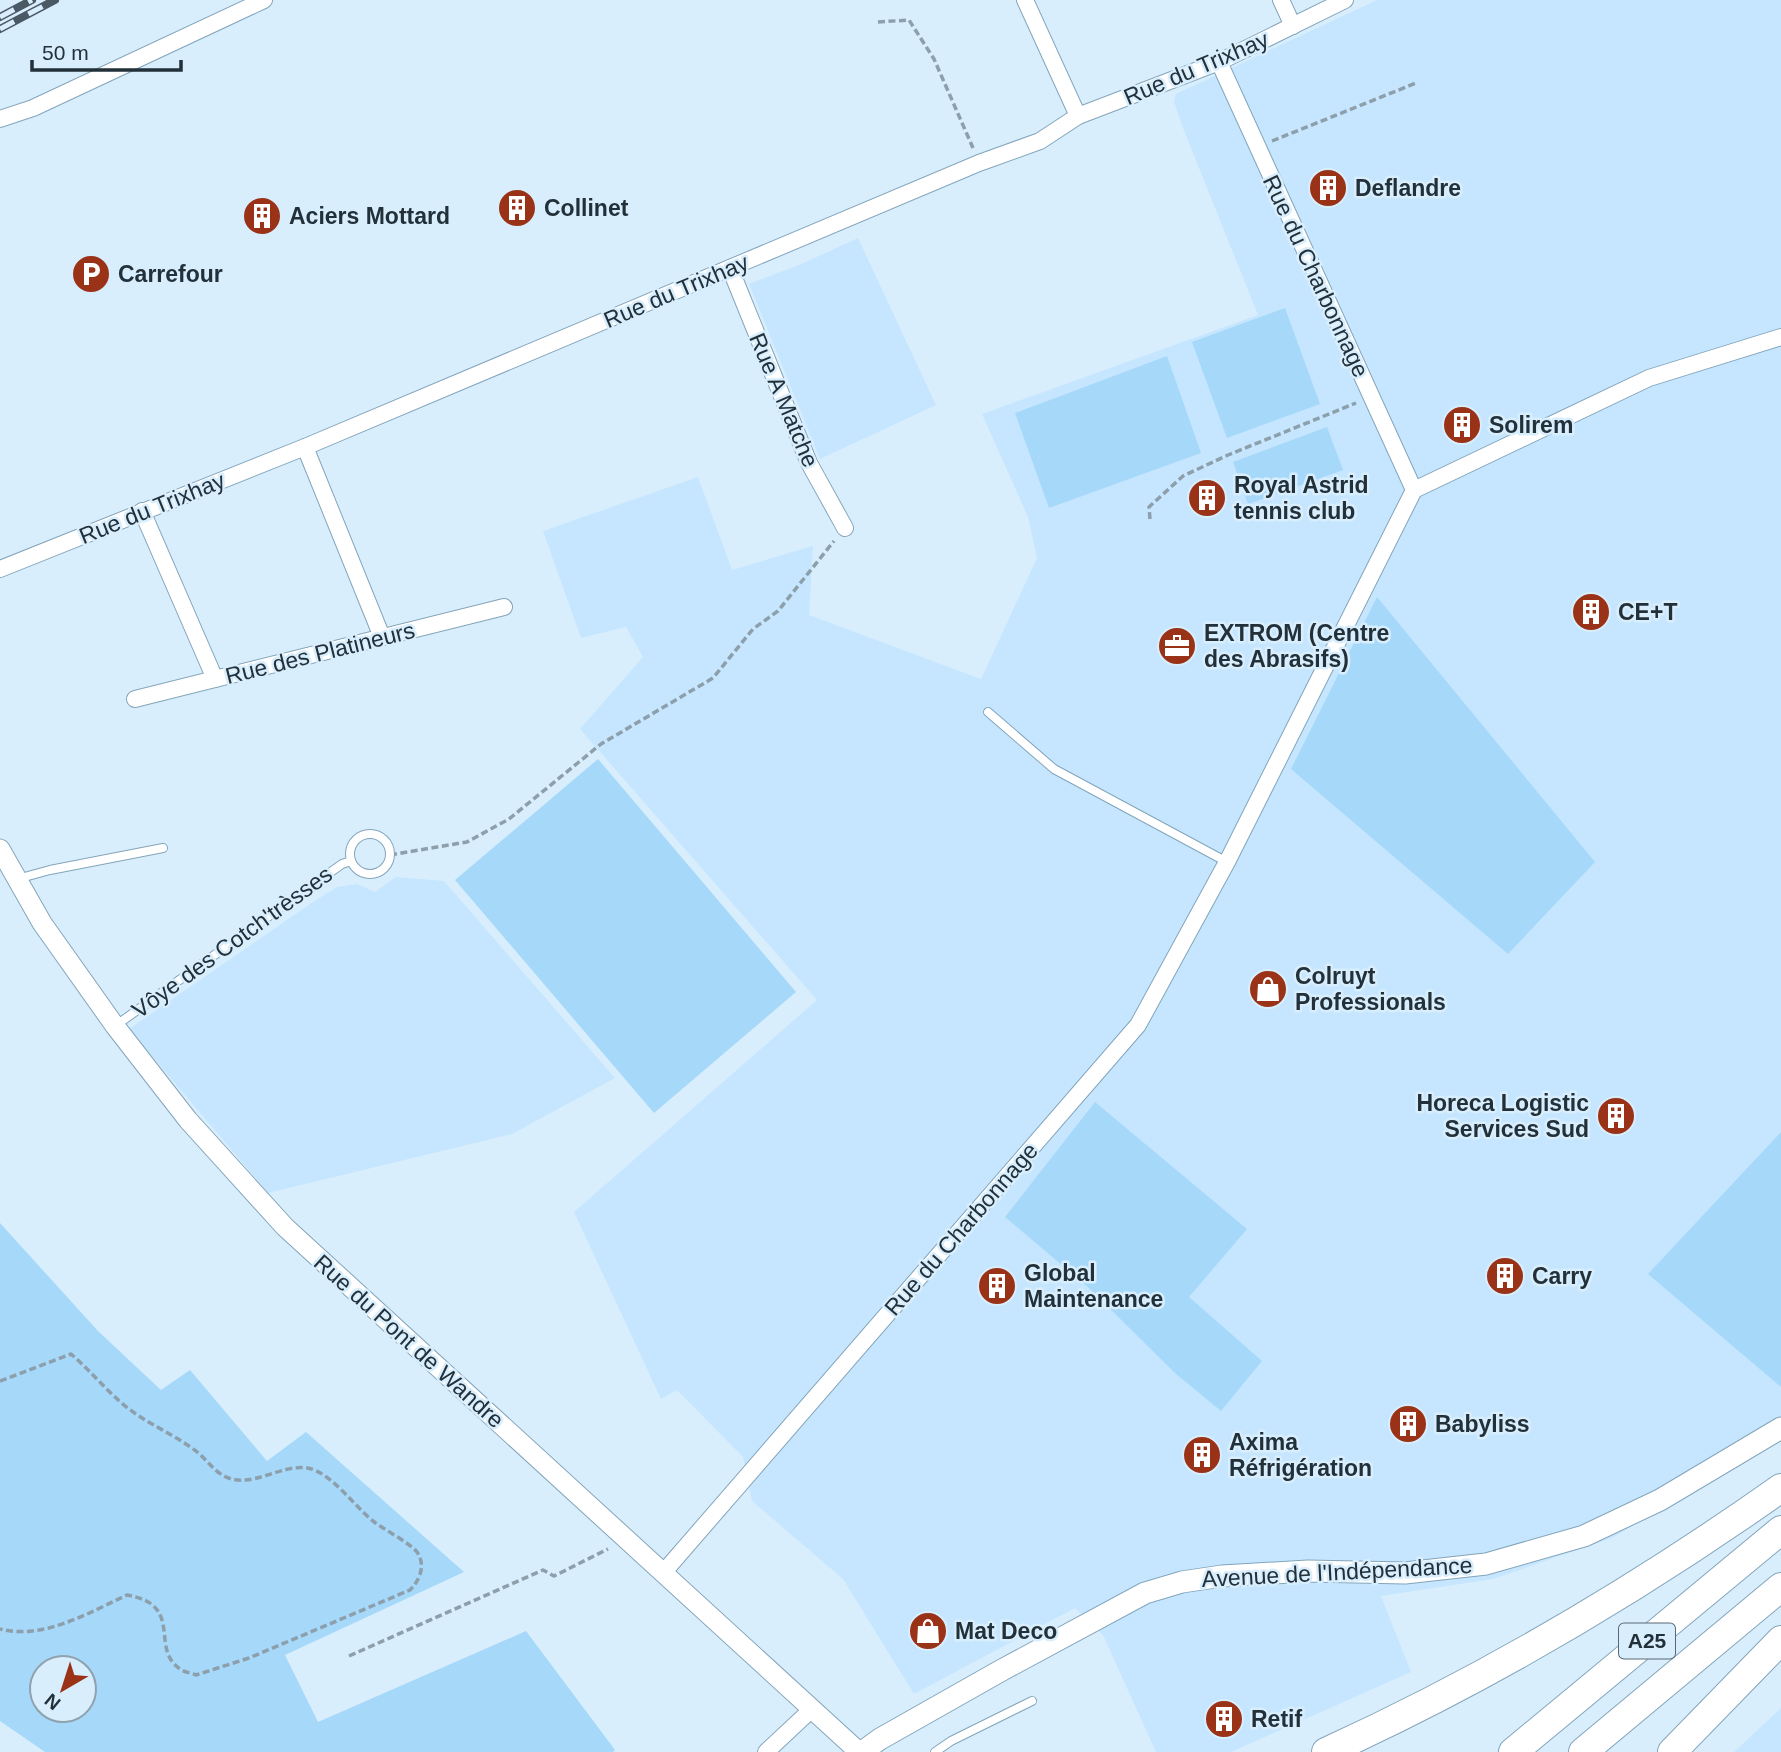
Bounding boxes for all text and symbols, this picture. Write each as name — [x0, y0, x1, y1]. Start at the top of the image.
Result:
street label: Rue du Trixhay — [1120, 26, 1273, 110]
scale bar — [32, 28, 180, 72]
text: 50 m — [42, 41, 89, 64]
building icon: Deflandre — [1307, 167, 1349, 209]
street label: Rue du Charbonnage — [1258, 171, 1374, 381]
place label: Deflandre — [1355, 175, 1461, 201]
building icon: Collinet — [496, 187, 538, 229]
building icon: Aciers Mottard — [241, 195, 283, 237]
place label: Collinet — [544, 195, 629, 221]
place label: Aciers Mottard — [289, 203, 450, 229]
street label: Rue du Trixhay — [600, 249, 753, 333]
parking icon: Carrefour — [70, 253, 112, 295]
place label: Carrefour — [118, 261, 223, 287]
street label: Rue A Matche — [744, 329, 824, 471]
building icon: Solirem — [1441, 404, 1483, 446]
place label: Solirem — [1489, 412, 1573, 438]
street label: Rue du Trixhay — [75, 467, 229, 549]
place label: Royal Astrid tennis club — [1234, 472, 1369, 524]
building icon: Royal Astrid tennis club — [1186, 477, 1228, 519]
building icon: CE+T — [1570, 591, 1612, 633]
place label: CE+T — [1618, 599, 1677, 625]
street label: Rue des Platineurs — [223, 617, 417, 689]
place label: EXTROM (Centre des Abrasifs) — [1204, 620, 1389, 672]
office icon: EXTROM (Centre des Abrasifs) — [1156, 625, 1198, 667]
street label: Vôye des Cotch'trèsses — [127, 861, 337, 1023]
place label: Colruyt Professionals — [1295, 963, 1446, 1015]
shop icon: Colruyt Professionals — [1247, 968, 1289, 1010]
place label: Horeca Logistic Services Sud — [1416, 1090, 1589, 1142]
building icon: Horeca Logistic Services Sud — [1595, 1095, 1637, 1137]
street label: Rue du Charbonnage — [879, 1137, 1043, 1321]
street label: Rue du Pont de Wandre — [309, 1249, 509, 1433]
building icon: Carry — [1484, 1255, 1526, 1297]
place label: Global Maintenance — [1024, 1260, 1163, 1312]
place label: Carry — [1532, 1263, 1592, 1289]
building icon: Global Maintenance — [976, 1265, 1018, 1307]
building icon: Babyliss — [1387, 1403, 1429, 1445]
place label: Babyliss — [1435, 1411, 1530, 1437]
place label: Axima Réfrigération — [1229, 1429, 1372, 1481]
building icon: Axima Réfrigération — [1181, 1434, 1223, 1476]
street label: Avenue de l'Indépendance — [1201, 1552, 1473, 1592]
shop icon: Mat Deco — [907, 1610, 949, 1652]
place label: Mat Deco — [955, 1618, 1057, 1644]
road number: A25 — [1619, 1624, 1675, 1658]
north arrow — [28, 1654, 98, 1724]
text: N — [41, 1689, 65, 1714]
building icon: Retif — [1203, 1698, 1245, 1740]
place label: Retif — [1251, 1706, 1302, 1732]

